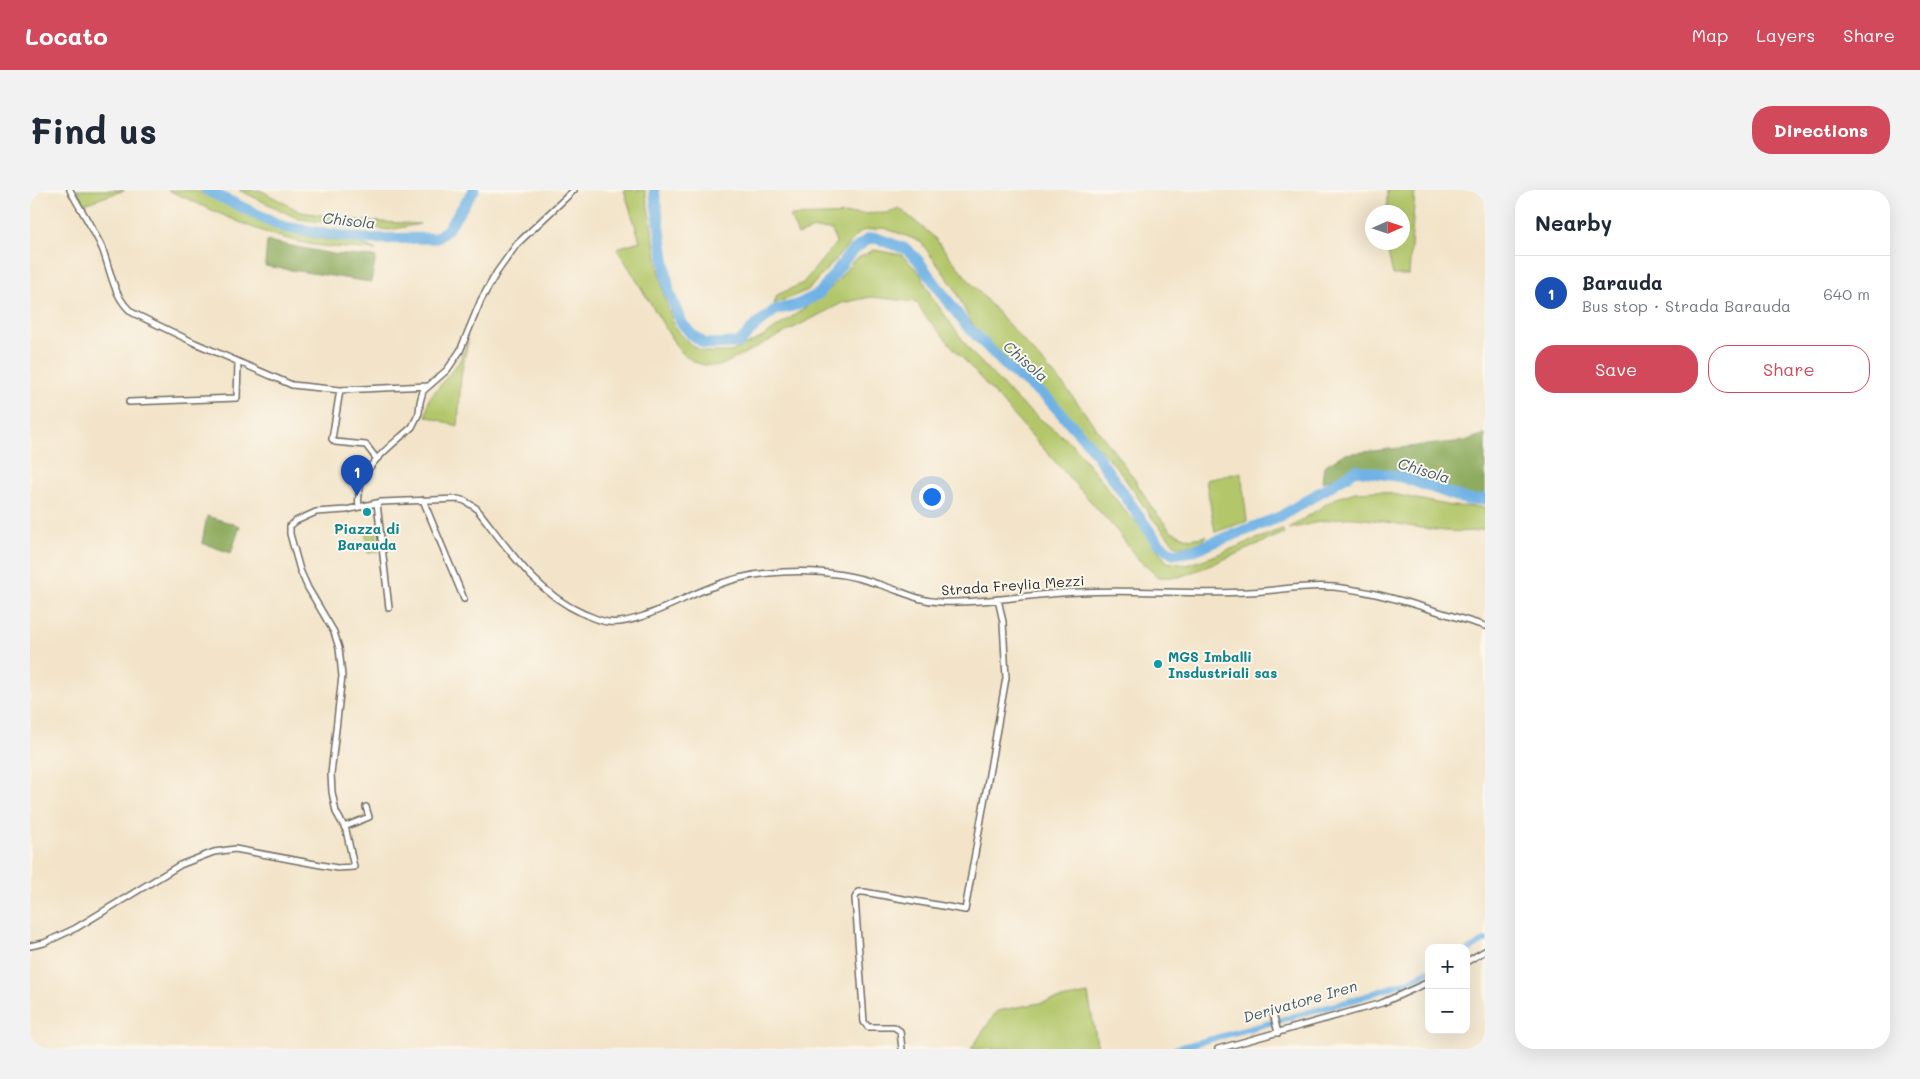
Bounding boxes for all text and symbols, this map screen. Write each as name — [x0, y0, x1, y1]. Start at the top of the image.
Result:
text: Locato — [25, 20, 108, 51]
text: Map — [1692, 23, 1728, 47]
text: Layers — [1756, 23, 1815, 47]
text: Share — [1843, 23, 1895, 47]
button: Directions — [1752, 106, 1890, 154]
text: Find us — [30, 107, 157, 153]
north arrow — [1365, 205, 1410, 250]
water label: Chisola — [322, 207, 376, 233]
text: Nearby — [1535, 209, 1612, 236]
text: Barauda — [1582, 270, 1663, 295]
text: 1 — [1547, 283, 1555, 304]
text: 640 m — [1823, 283, 1870, 304]
text: Bus stop · Strada Barauda — [1582, 295, 1791, 316]
water label: Chisola — [999, 336, 1053, 386]
button: Save — [1535, 345, 1698, 393]
button: Share — [1708, 345, 1870, 393]
water label: Chisola — [1396, 453, 1452, 487]
pin: 1 — [341, 455, 373, 496]
your location — [919, 484, 945, 510]
marker: Piazza di Barauda — [361, 506, 373, 518]
place label: Piazza di Barauda — [334, 519, 400, 554]
street label: Strada Freylia Mezzi — [941, 571, 1085, 599]
place label: MGS Imballi Insdustriali sas — [1168, 647, 1277, 682]
marker: MGS Imballi Insdustriali sas — [1152, 658, 1164, 670]
map controls — [1425, 944, 1470, 1034]
button: + — [1425, 944, 1470, 989]
water label: Derivatore Iren — [1241, 975, 1359, 1027]
button: − — [1425, 989, 1470, 1034]

